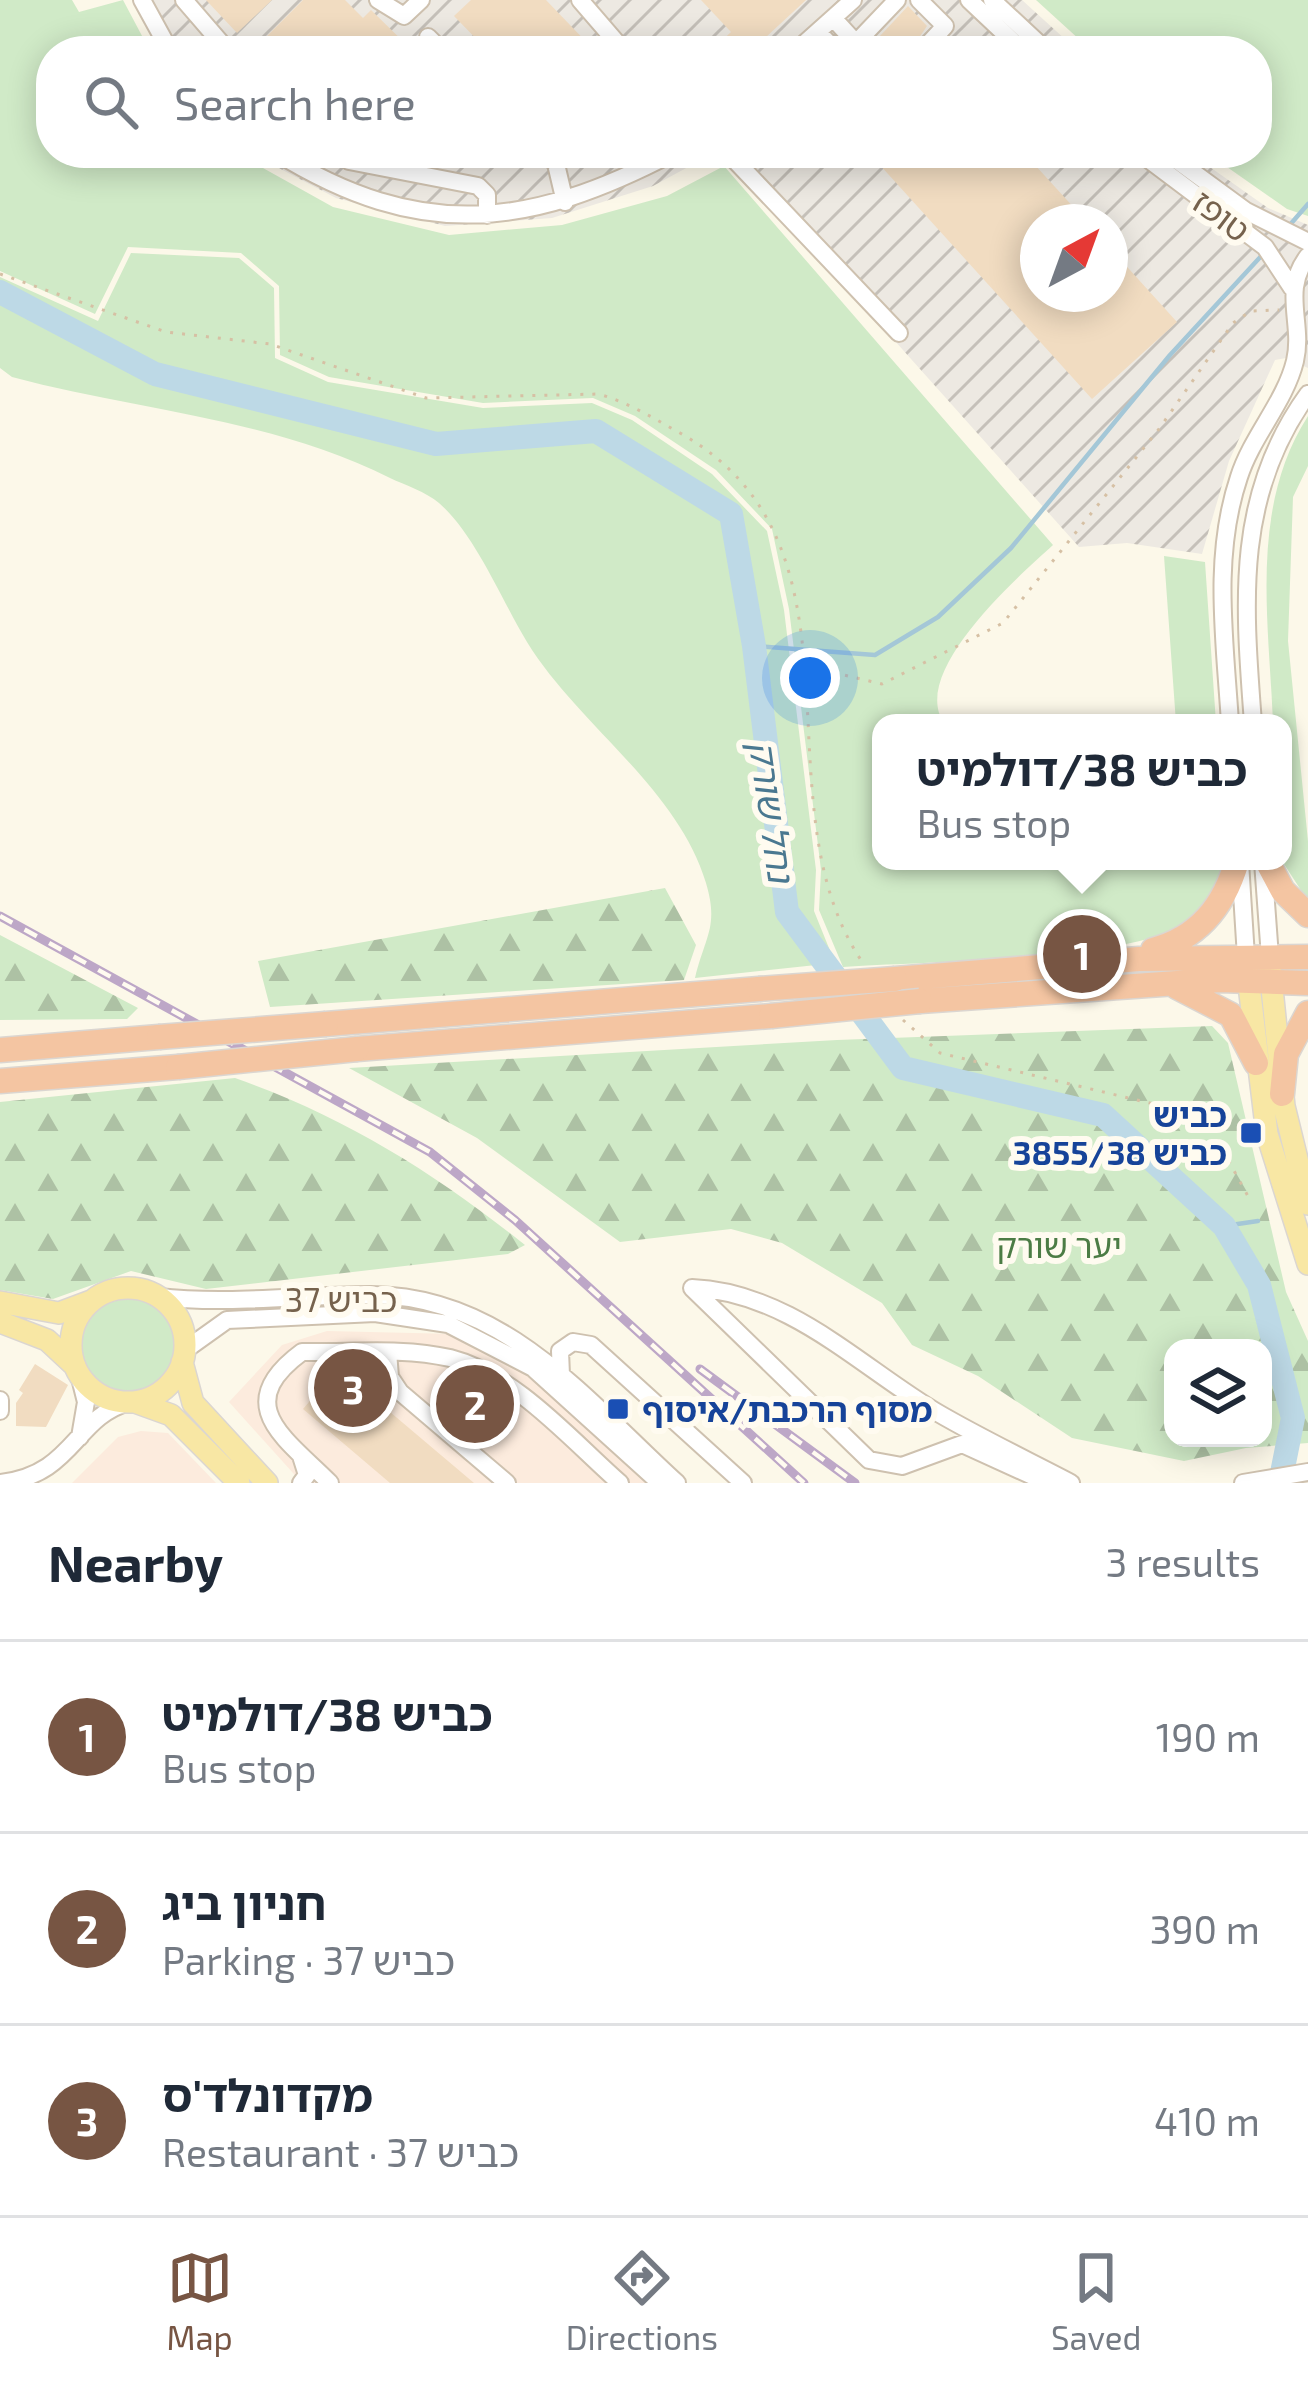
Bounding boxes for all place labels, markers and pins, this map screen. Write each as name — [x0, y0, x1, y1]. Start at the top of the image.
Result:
pin: 1 — [1043, 909, 1121, 999]
place label: כביש 3855/כביש 38 — [1013, 1094, 1227, 1172]
marker: כביש 3855/כביש 38 — [1238, 1120, 1264, 1146]
pin: 3 — [314, 1343, 392, 1433]
pin: 2 — [436, 1359, 514, 1449]
place label: מסוף הרכבת/איסוף — [642, 1389, 932, 1429]
marker: מסוף הרכבת/איסוף — [605, 1396, 631, 1422]

